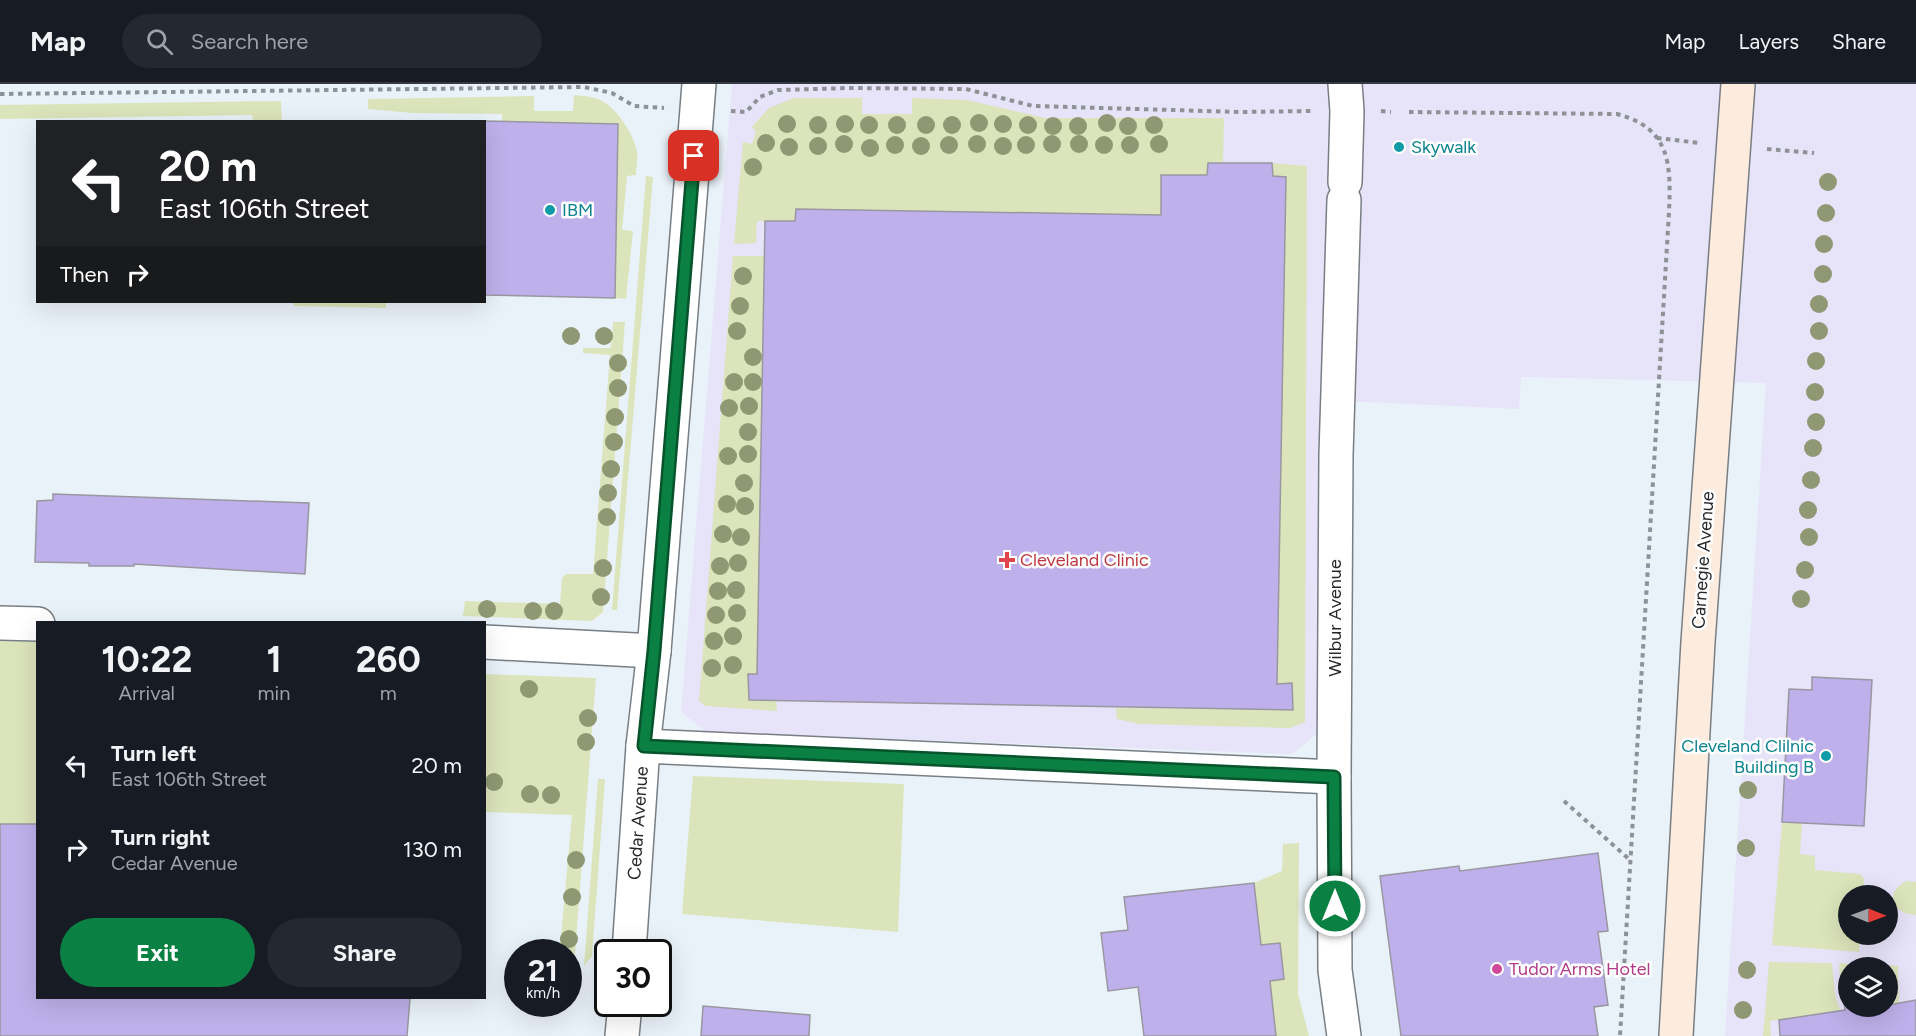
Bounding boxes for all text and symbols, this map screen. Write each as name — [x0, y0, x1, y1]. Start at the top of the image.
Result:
search box — [122, 14, 542, 68]
text: Map — [30, 24, 86, 58]
icon: search — [143, 25, 176, 58]
text: Search here — [191, 28, 308, 55]
text: Map — [1665, 29, 1705, 54]
text: Layers — [1738, 29, 1799, 54]
text: Share — [1832, 29, 1886, 54]
pin — [668, 130, 719, 181]
place label: Skywalk — [1411, 136, 1476, 158]
icon: arrive — [677, 139, 710, 172]
marker: Skywalk — [1392, 140, 1406, 154]
text: 20 m — [159, 141, 257, 192]
icon: left — [60, 144, 138, 222]
text: East 106th Street — [159, 192, 370, 225]
place label: IBM — [562, 199, 593, 221]
marker: IBM — [543, 203, 557, 217]
icon: right — [121, 258, 154, 291]
text: Then — [60, 261, 109, 288]
street label: Carnegie Avenue — [1687, 490, 1719, 630]
place label: Cleveland Clinic — [1020, 549, 1149, 571]
marker: Cleveland Clinic — [998, 551, 1016, 569]
street label: Wilbur Avenue — [1324, 559, 1346, 677]
text: 10:22 — [101, 638, 192, 681]
text: 1 — [266, 638, 282, 681]
text: 260 — [356, 638, 421, 681]
text: Arrival — [119, 681, 175, 705]
text: min — [258, 681, 290, 705]
text: m — [380, 681, 397, 705]
place label: Cleveland Clilnic Building B — [1681, 735, 1814, 778]
text: Turn left — [111, 740, 197, 767]
icon: left — [60, 749, 93, 782]
marker: Cleveland Clilnic Building B — [1819, 749, 1833, 763]
text: 20 m — [411, 752, 462, 779]
street label: Cedar Avenue — [623, 765, 653, 881]
text: East 106th Street — [111, 767, 267, 791]
text: Turn right — [111, 824, 210, 851]
icon: right — [60, 833, 93, 866]
text: 130 m — [403, 836, 462, 863]
text: Cedar Avenue — [111, 851, 238, 875]
position arrow — [1303, 874, 1367, 938]
north arrow — [1838, 885, 1898, 945]
map controls — [1838, 885, 1898, 1017]
button: Exit — [60, 918, 255, 987]
button: Share — [267, 918, 462, 987]
speed limit sign: 30 — [594, 939, 672, 1017]
text: 21 — [528, 952, 558, 989]
button: layers — [1838, 957, 1898, 1017]
place label: Tudor Arms Hotel — [1509, 958, 1651, 980]
marker: Tudor Arms Hotel — [1490, 962, 1504, 976]
text: km/h — [526, 984, 560, 1002]

